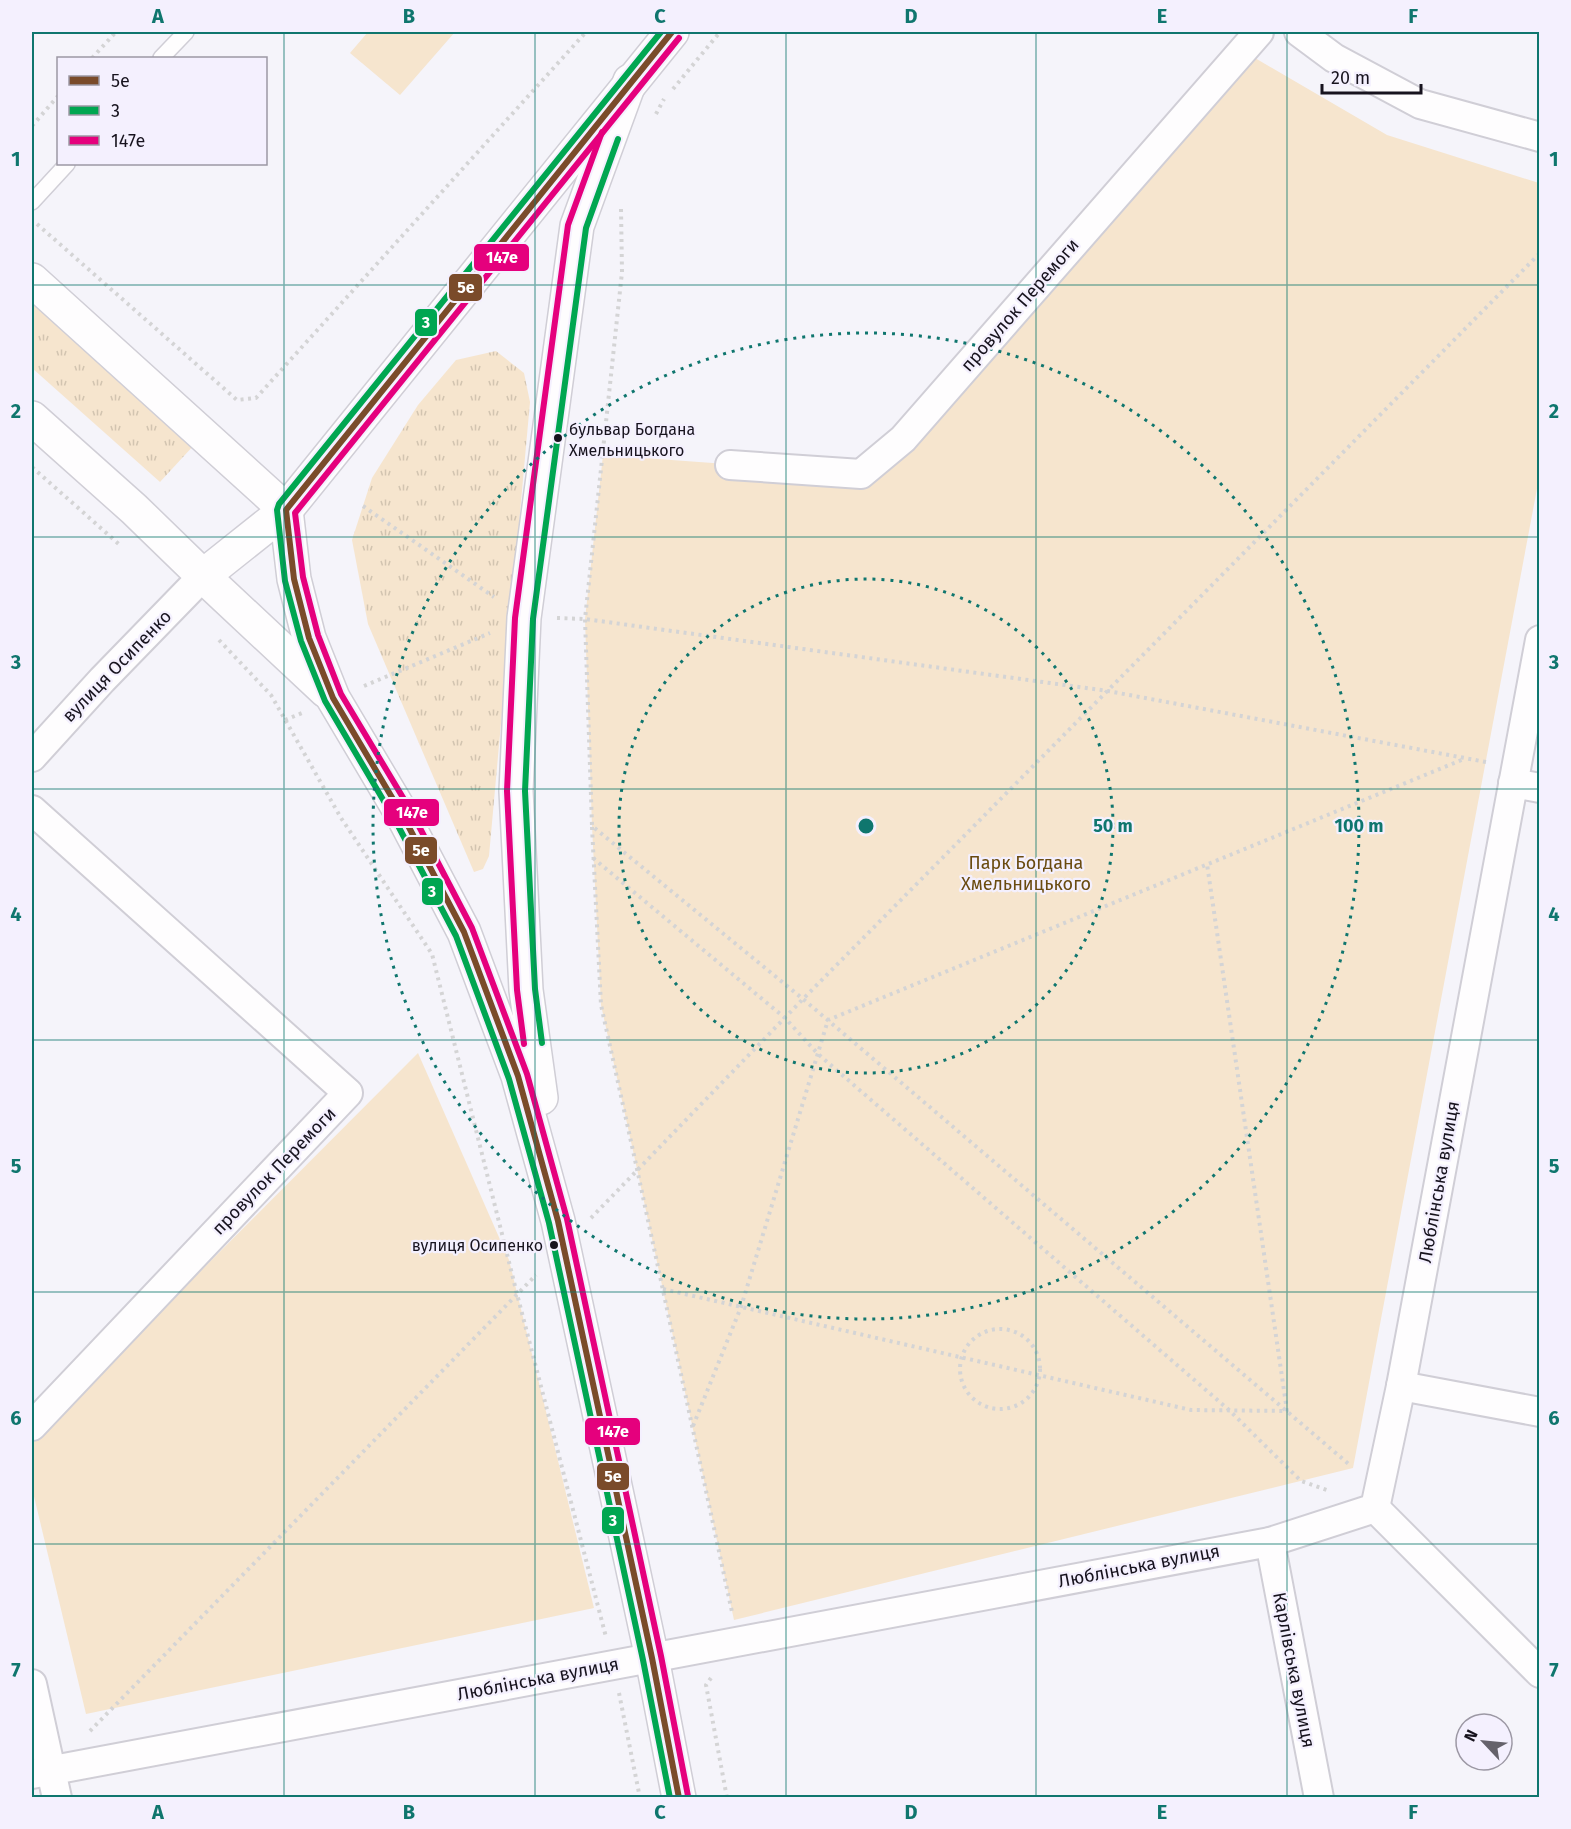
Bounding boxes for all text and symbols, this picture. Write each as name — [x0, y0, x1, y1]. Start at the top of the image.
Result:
text: A — [151, 4, 165, 28]
text: B — [403, 4, 415, 28]
text: C — [654, 4, 666, 28]
text: D — [904, 4, 918, 28]
text: E — [1157, 4, 1167, 28]
text: F — [1408, 4, 1418, 28]
legend — [57, 57, 267, 165]
scale bar — [1322, 57, 1421, 95]
text: 20 m — [1331, 67, 1370, 89]
text: 5е — [111, 70, 130, 92]
text: 3 — [111, 100, 120, 122]
text: 147е — [111, 130, 145, 152]
text: 1 — [11, 147, 21, 171]
text: 1 — [1549, 147, 1559, 171]
street label: провулок Перемоги — [956, 234, 1084, 376]
line badge: 147е — [473, 243, 530, 272]
text: 147е — [486, 248, 518, 267]
line badge: 5е — [448, 273, 483, 302]
text: 5е — [457, 278, 475, 297]
line badge: 3 — [414, 308, 438, 337]
text: 3 — [421, 313, 430, 332]
text: 2 — [11, 399, 21, 423]
text: 2 — [1549, 399, 1559, 423]
place label: бульвар Богдана Хмельницького — [569, 420, 695, 460]
marker: бульвар Богдана Хмельницького — [552, 432, 564, 444]
street label: вулиця Осипенко — [58, 605, 176, 727]
text: 3 — [10, 650, 21, 674]
text: 3 — [1548, 650, 1559, 674]
line badge: 147е — [383, 798, 440, 827]
text: 147е — [396, 803, 428, 822]
text: 50 m — [1093, 815, 1133, 837]
text: 100 m — [1335, 815, 1383, 837]
centre of rings — [856, 816, 876, 836]
line badge: 5е — [404, 836, 438, 865]
text: 5е — [412, 841, 430, 860]
park label: Парк Богдана Хмельницького — [961, 852, 1091, 895]
line badge: 3 — [421, 877, 444, 906]
text: 3 — [427, 882, 436, 901]
text: 4 — [10, 902, 22, 926]
text: 4 — [1548, 902, 1560, 926]
street label: Люблінська вулиця — [1414, 1099, 1464, 1265]
street label: провулок Перемоги — [207, 1103, 341, 1239]
text: 5 — [11, 1154, 22, 1178]
text: 5 — [1549, 1154, 1560, 1178]
place label: вулиця Осипенко — [412, 1236, 543, 1255]
marker: вулиця Осипенко — [548, 1239, 560, 1251]
text: 6 — [10, 1406, 22, 1430]
text: 6 — [1548, 1406, 1560, 1430]
line badge: 147е — [584, 1417, 641, 1446]
text: 147е — [597, 1422, 629, 1441]
line badge: 5е — [596, 1462, 630, 1491]
text: 5е — [604, 1467, 622, 1486]
line badge: 3 — [601, 1506, 625, 1535]
text: 3 — [608, 1511, 617, 1530]
street label: Люблінська вулиця — [1056, 1540, 1222, 1592]
street label: Карлівська вулиця — [1268, 1590, 1320, 1750]
street label: Люблінська вулиця — [455, 1653, 621, 1705]
text: 7 — [11, 1658, 21, 1682]
text: 7 — [1549, 1658, 1559, 1682]
north arrow — [1454, 1712, 1514, 1772]
text: N — [1460, 1727, 1482, 1745]
text: A — [151, 1800, 165, 1824]
text: B — [403, 1800, 415, 1824]
text: C — [654, 1800, 666, 1824]
text: D — [904, 1800, 918, 1824]
text: E — [1157, 1800, 1167, 1824]
text: F — [1408, 1800, 1418, 1824]

